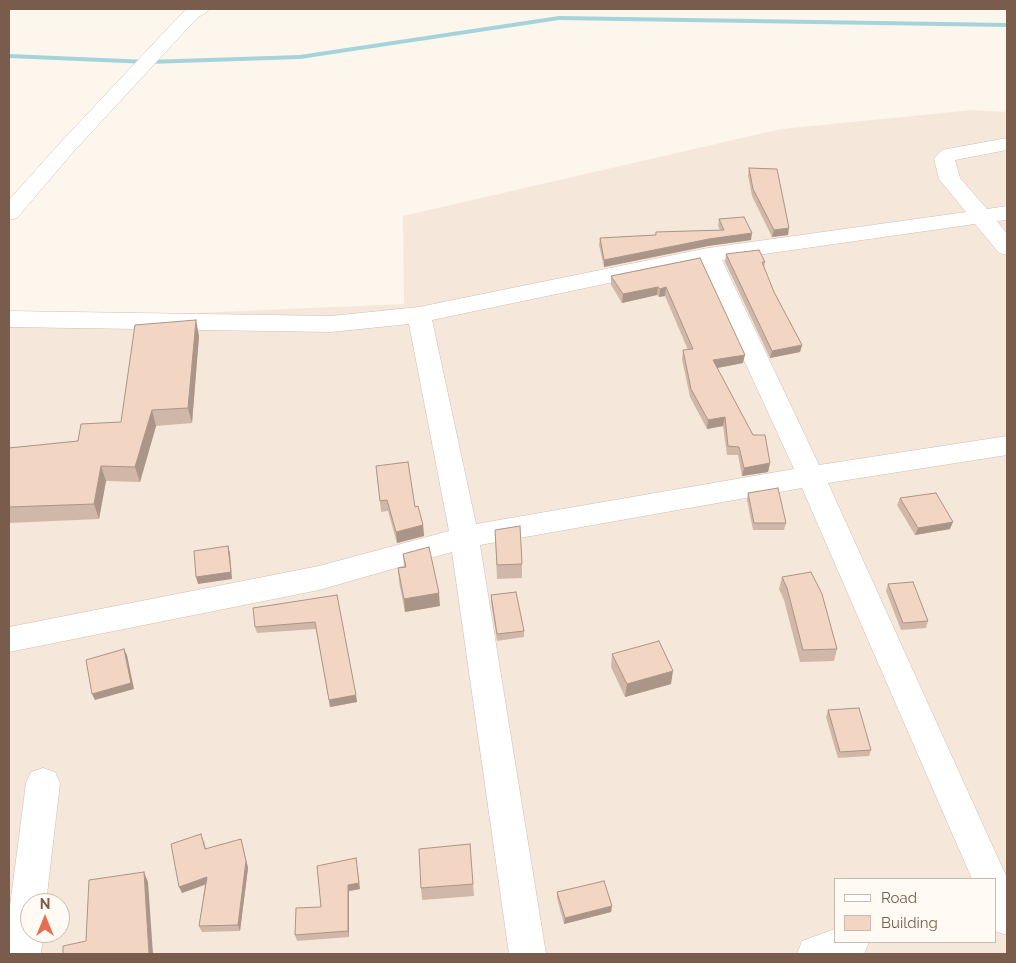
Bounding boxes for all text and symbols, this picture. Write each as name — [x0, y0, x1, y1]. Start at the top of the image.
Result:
legend — [834, 878, 996, 943]
text: Road — [881, 889, 917, 907]
north arrow — [20, 893, 70, 943]
text: N — [40, 896, 50, 912]
text: Building — [881, 914, 938, 932]

